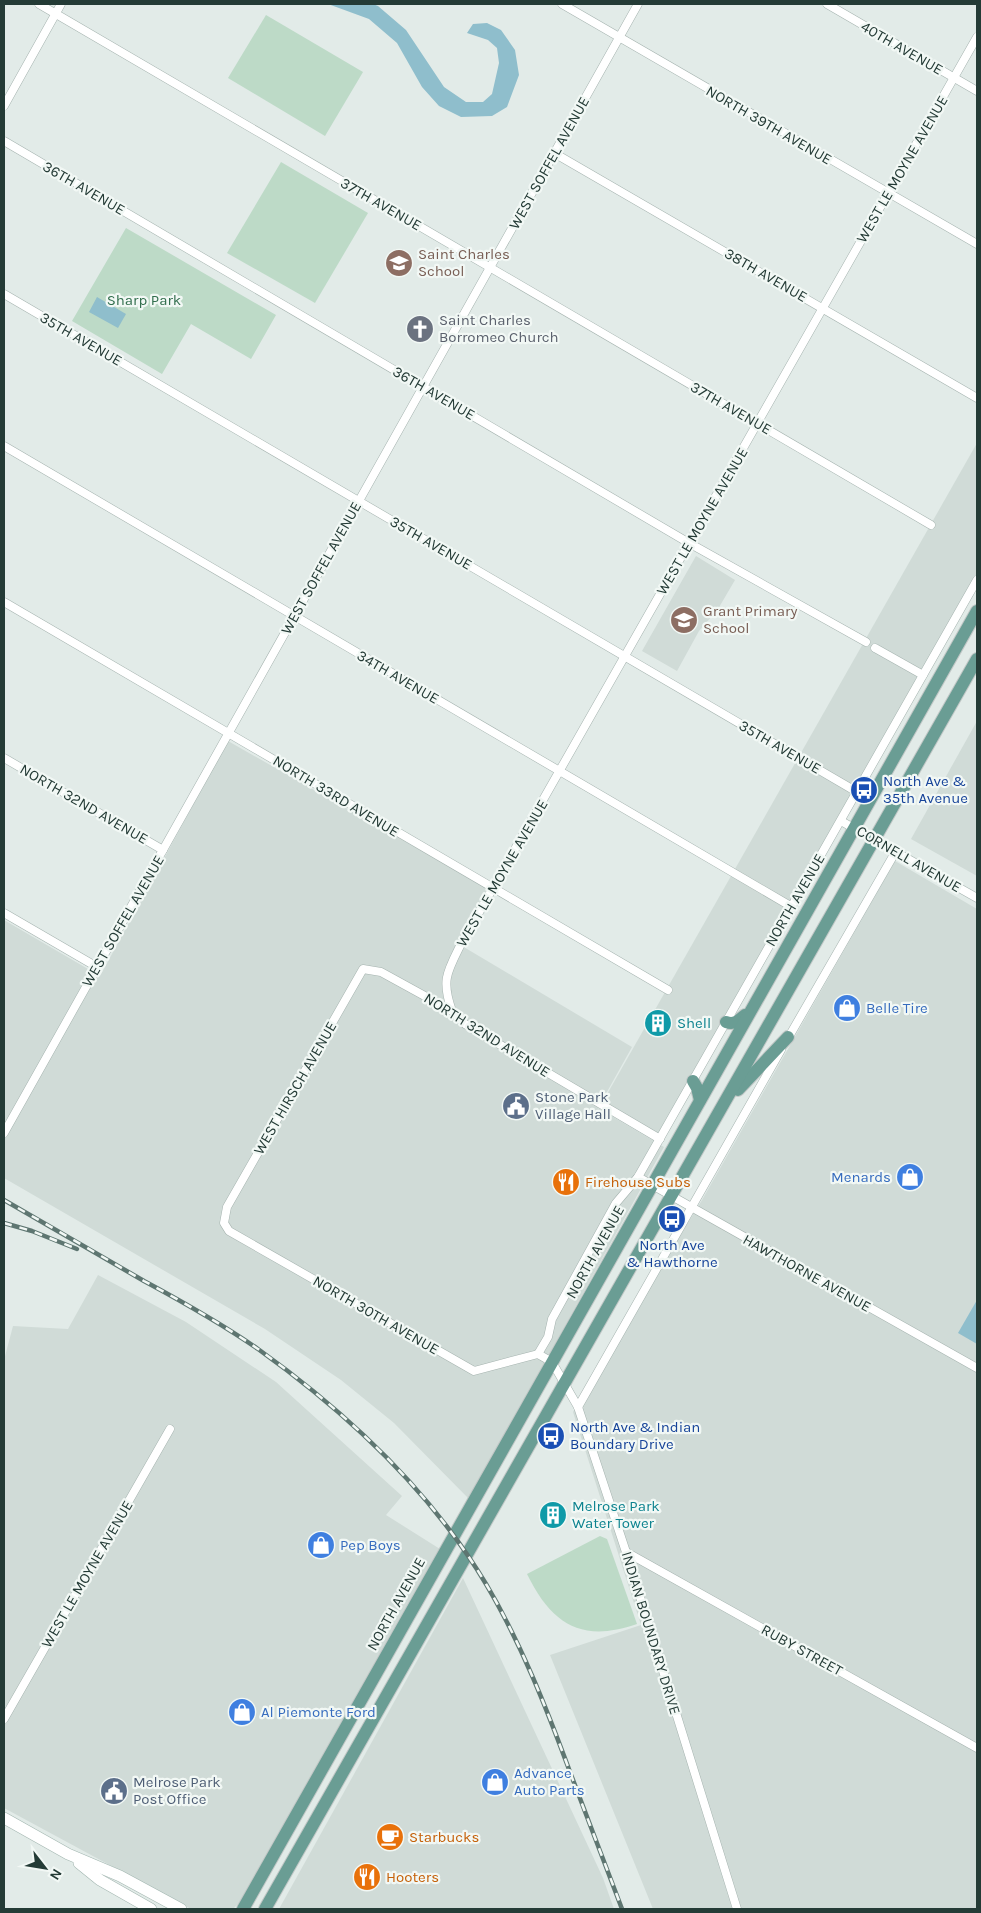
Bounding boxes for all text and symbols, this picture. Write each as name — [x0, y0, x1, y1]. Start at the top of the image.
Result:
street label: 40TH AVENUE — [858, 17, 946, 79]
street label: NORTH 39TH AVENUE — [703, 82, 835, 168]
street label: WEST LE MOYNE AVENUE — [852, 92, 952, 246]
street label: WEST SOFFEL AVENUE — [505, 93, 593, 233]
street label: 36TH AVENUE — [40, 157, 128, 219]
street label: 37TH AVENUE — [337, 174, 425, 234]
street label: 38TH AVENUE — [721, 244, 811, 306]
place label: Saint Charles School — [418, 245, 510, 280]
school or university icon: Saint Charles School — [384, 248, 414, 278]
park label: Sharp Park — [107, 291, 181, 309]
street label: 35TH AVENUE — [37, 308, 125, 370]
place label: Saint Charles Borromeo Church — [439, 311, 559, 346]
church icon: Saint Charles Borromeo Church — [405, 314, 435, 344]
street label: 36TH AVENUE — [390, 362, 478, 424]
street label: 37TH AVENUE — [687, 378, 775, 438]
street label: WEST LE MOYNE AVENUE — [652, 444, 752, 598]
street label: WEST SOFFEL AVENUE — [277, 498, 365, 638]
street label: 35TH AVENUE — [387, 512, 475, 574]
place label: Grant Primary School — [703, 602, 798, 637]
school or university icon: Grant Primary School — [669, 605, 699, 635]
street label: 34TH AVENUE — [354, 646, 442, 708]
street label: 35TH AVENUE — [736, 716, 824, 778]
street label: NORTH 33RD AVENUE — [270, 751, 402, 841]
street label: NORTH 32ND AVENUE — [17, 760, 151, 848]
place label: North Ave & 35th Avenue — [883, 772, 968, 807]
bus stop icon: North Ave & 35th Avenue — [849, 775, 879, 805]
street label: WEST LE MOYNE AVENUE — [452, 796, 552, 950]
street label: CORNELL AVENUE — [853, 822, 965, 896]
street label: NORTH AVENUE — [761, 851, 829, 949]
street label: WEST SOFFEL AVENUE — [78, 852, 168, 990]
street label: NORTH 32ND AVENUE — [421, 989, 553, 1081]
shop icon: Belle Tire — [832, 993, 862, 1023]
place label: Belle Tire — [866, 999, 928, 1017]
building icon: Shell — [643, 1008, 673, 1038]
place label: Shell — [677, 1014, 711, 1032]
street label: WEST HIRSCH AVENUE — [250, 1018, 340, 1158]
place label: Stone Park Village Hall — [535, 1088, 611, 1123]
public building icon: Stone Park Village Hall — [501, 1091, 531, 1121]
shop icon: Menards — [895, 1162, 925, 1192]
restaurant icon: Firehouse Subs — [551, 1167, 581, 1197]
place label: Menards — [831, 1168, 891, 1186]
place label: Firehouse Subs — [585, 1173, 691, 1191]
street label: NORTH AVENUE — [562, 1202, 628, 1302]
bus stop icon: North Ave & Hawthorne — [657, 1204, 687, 1234]
street label: HAWTHORNE AVENUE — [740, 1230, 874, 1316]
place label: North Ave & Hawthorne — [626, 1236, 718, 1271]
street label: NORTH 30TH AVENUE — [310, 1272, 442, 1358]
place label: North Ave & Indian Boundary Drive — [570, 1418, 700, 1453]
bus stop icon: North Ave & Indian Boundary Drive — [536, 1421, 566, 1451]
street label: WEST LE MOYNE AVENUE — [37, 1497, 137, 1651]
place label: Melrose Park Water Tower — [572, 1497, 660, 1532]
building icon: Melrose Park Water Tower — [538, 1500, 568, 1530]
shop icon: Pep Boys — [306, 1530, 336, 1560]
place label: Pep Boys — [340, 1536, 401, 1554]
street label: INDIAN BOUNDARY DRIVE — [618, 1549, 684, 1717]
street label: NORTH AVENUE — [363, 1554, 429, 1654]
street label: RUBY STREET — [758, 1620, 846, 1680]
shop icon: Al Piemonte Ford — [227, 1697, 257, 1727]
place label: Al Piemonte Ford — [261, 1703, 376, 1721]
place label: Advance Auto Parts — [514, 1764, 585, 1799]
shop icon: Advance Auto Parts — [480, 1767, 510, 1797]
place label: Melrose Park Post Office — [133, 1773, 221, 1808]
public building icon: Melrose Park Post Office — [99, 1776, 129, 1806]
cafe icon: Starbucks — [375, 1822, 405, 1852]
place label: Starbucks — [409, 1828, 479, 1846]
north arrow — [20, 1843, 70, 1893]
restaurant icon: Hooters — [352, 1862, 382, 1892]
text: N — [46, 1866, 66, 1883]
place label: Hooters — [386, 1868, 439, 1886]

